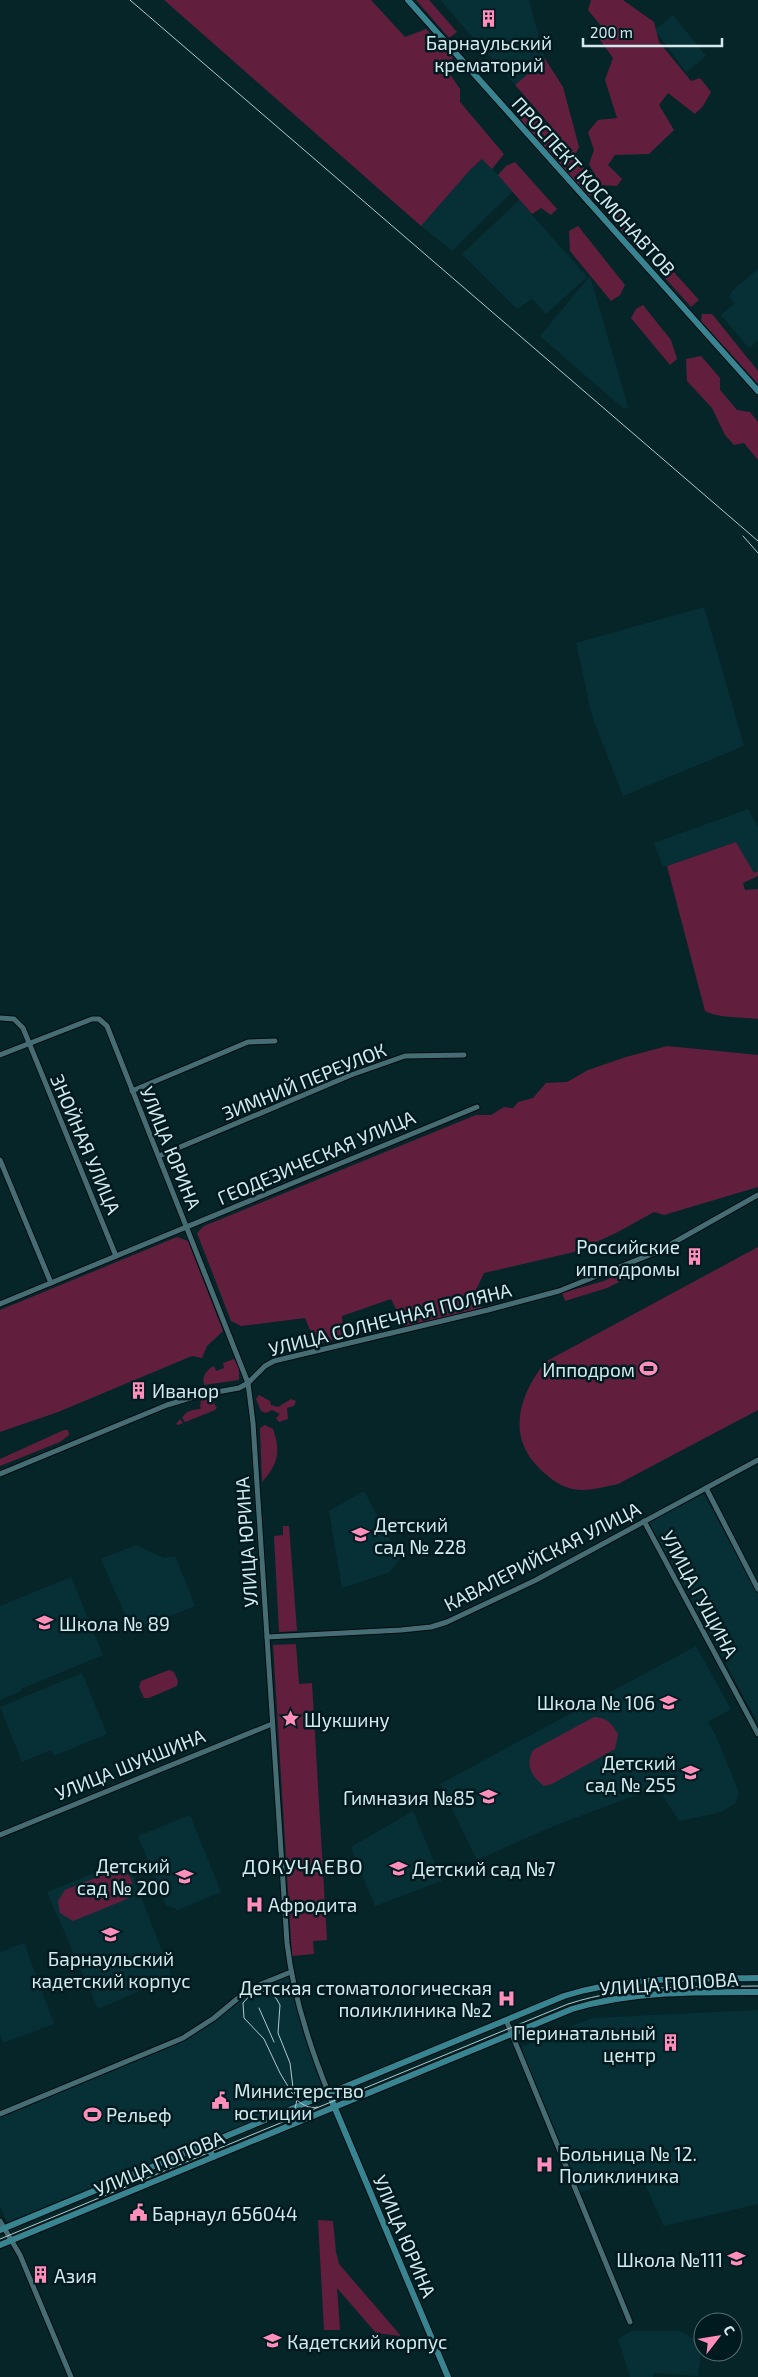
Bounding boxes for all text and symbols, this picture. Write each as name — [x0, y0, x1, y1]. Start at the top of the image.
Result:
building icon: Барнаульский крематорий — [479, 9, 499, 29]
scale bar — [583, 15, 722, 47]
text: 200 m — [590, 23, 633, 41]
place label: Барнаульский крематорий — [426, 31, 552, 76]
street label: ПРОСПЕКТ КОСМОНАВТОВ — [508, 92, 680, 280]
street label: ЗИМНИЙ ПЕРЕУЛОК — [219, 1038, 389, 1124]
street label: ЗНОЙНАЯ УЛИЦА — [46, 1071, 126, 1218]
street label: УЛИЦА ЮРИНА — [136, 1083, 206, 1213]
street label: ГЕОДЕЗИЧЕСКАЯ УЛИЦА — [214, 1105, 419, 1209]
place label: Российские ипподромы — [575, 1235, 680, 1280]
building icon: Российские ипподромы — [684, 1247, 704, 1267]
street label: УЛИЦА СОЛНЕЧНАЯ ПОЛЯНА — [266, 1278, 514, 1360]
place label: Ипподром — [542, 1358, 635, 1381]
sports icon: Ипподром — [639, 1359, 659, 1379]
place label: Иванор — [152, 1379, 219, 1402]
building icon: Иванор — [128, 1380, 148, 1400]
street label: УЛИЦА ЮРИНА — [230, 1476, 262, 1608]
street label: КАВАЛЕРИЙСКАЯ УЛИЦА — [440, 1496, 644, 1616]
place label: Детский сад № 228 — [374, 1513, 467, 1558]
school or university icon: Детский сад № 228 — [350, 1525, 370, 1545]
street label: УЛИЦА ГУЩИНА — [657, 1526, 743, 1662]
place label: Школа № 89 — [59, 1612, 170, 1635]
school or university icon: Школа № 89 — [35, 1613, 55, 1633]
place label: Школа № 106 — [537, 1691, 655, 1714]
school or university icon: Школа № 106 — [659, 1692, 679, 1712]
place label: Шукшину — [304, 1708, 390, 1732]
place icon: Шукшину — [280, 1709, 300, 1729]
street label: УЛИЦА ШУКШИНА — [52, 1723, 208, 1805]
place label: Детский сад № 255 — [585, 1751, 676, 1796]
school or university icon: Детский сад № 255 — [680, 1763, 700, 1783]
place label: Гимназия №85 — [343, 1786, 475, 1809]
school or university icon: Гимназия №85 — [479, 1787, 499, 1807]
place label: Детский сад № 200 — [77, 1854, 170, 1899]
district label: ДОКУЧАЕВО — [242, 1854, 364, 1878]
place label: Детский сад №7 — [412, 1857, 556, 1880]
school or university icon: Детский сад №7 — [388, 1858, 408, 1878]
school or university icon: Детский сад № 200 — [174, 1866, 194, 1886]
place label: Афродита — [268, 1893, 357, 1916]
hospital icon: Афродита — [244, 1894, 264, 1914]
school or university icon: Барнаульский кадетский корпус — [101, 1925, 121, 1945]
place label: Барнаульский кадетский корпус — [31, 1947, 191, 1993]
street label: УЛИЦА ПОПОВА — [599, 1967, 739, 1999]
place label: Детская стоматологическая поликлиника №2 — [239, 1976, 492, 2021]
hospital icon: Детская стоматологическая поликлиника №2 — [496, 1988, 516, 2008]
place label: Перинатальный центр — [513, 2021, 656, 2066]
building icon: Перинатальный центр — [660, 2033, 680, 2053]
place label: Министерство юстиции — [234, 2079, 364, 2124]
public building icon: Министерство юстиции — [210, 2091, 230, 2111]
place label: Рельеф — [106, 2103, 172, 2126]
sports icon: Рельеф — [82, 2104, 102, 2124]
street label: УЛИЦА ПОПОВА — [91, 2125, 228, 2201]
place label: Больница № 12. Поликлиника — [559, 2142, 697, 2187]
hospital icon: Больница № 12. Поликлиника — [535, 2154, 555, 2174]
street label: УЛИЦА ЮРИНА — [369, 2171, 441, 2301]
place label: Барнаул 656044 — [152, 2202, 298, 2226]
public building icon: Барнаул 656044 — [128, 2203, 148, 2223]
place label: Школа №111 — [616, 2248, 723, 2271]
school or university icon: Школа №111 — [727, 2249, 747, 2269]
place label: Азия — [54, 2264, 97, 2287]
building icon: Азия — [30, 2265, 50, 2285]
north arrow — [693, 2312, 743, 2362]
text: С — [720, 2322, 739, 2338]
place label: Кадетский корпус — [287, 2330, 447, 2354]
school or university icon: Кадетский корпус — [263, 2331, 283, 2351]

